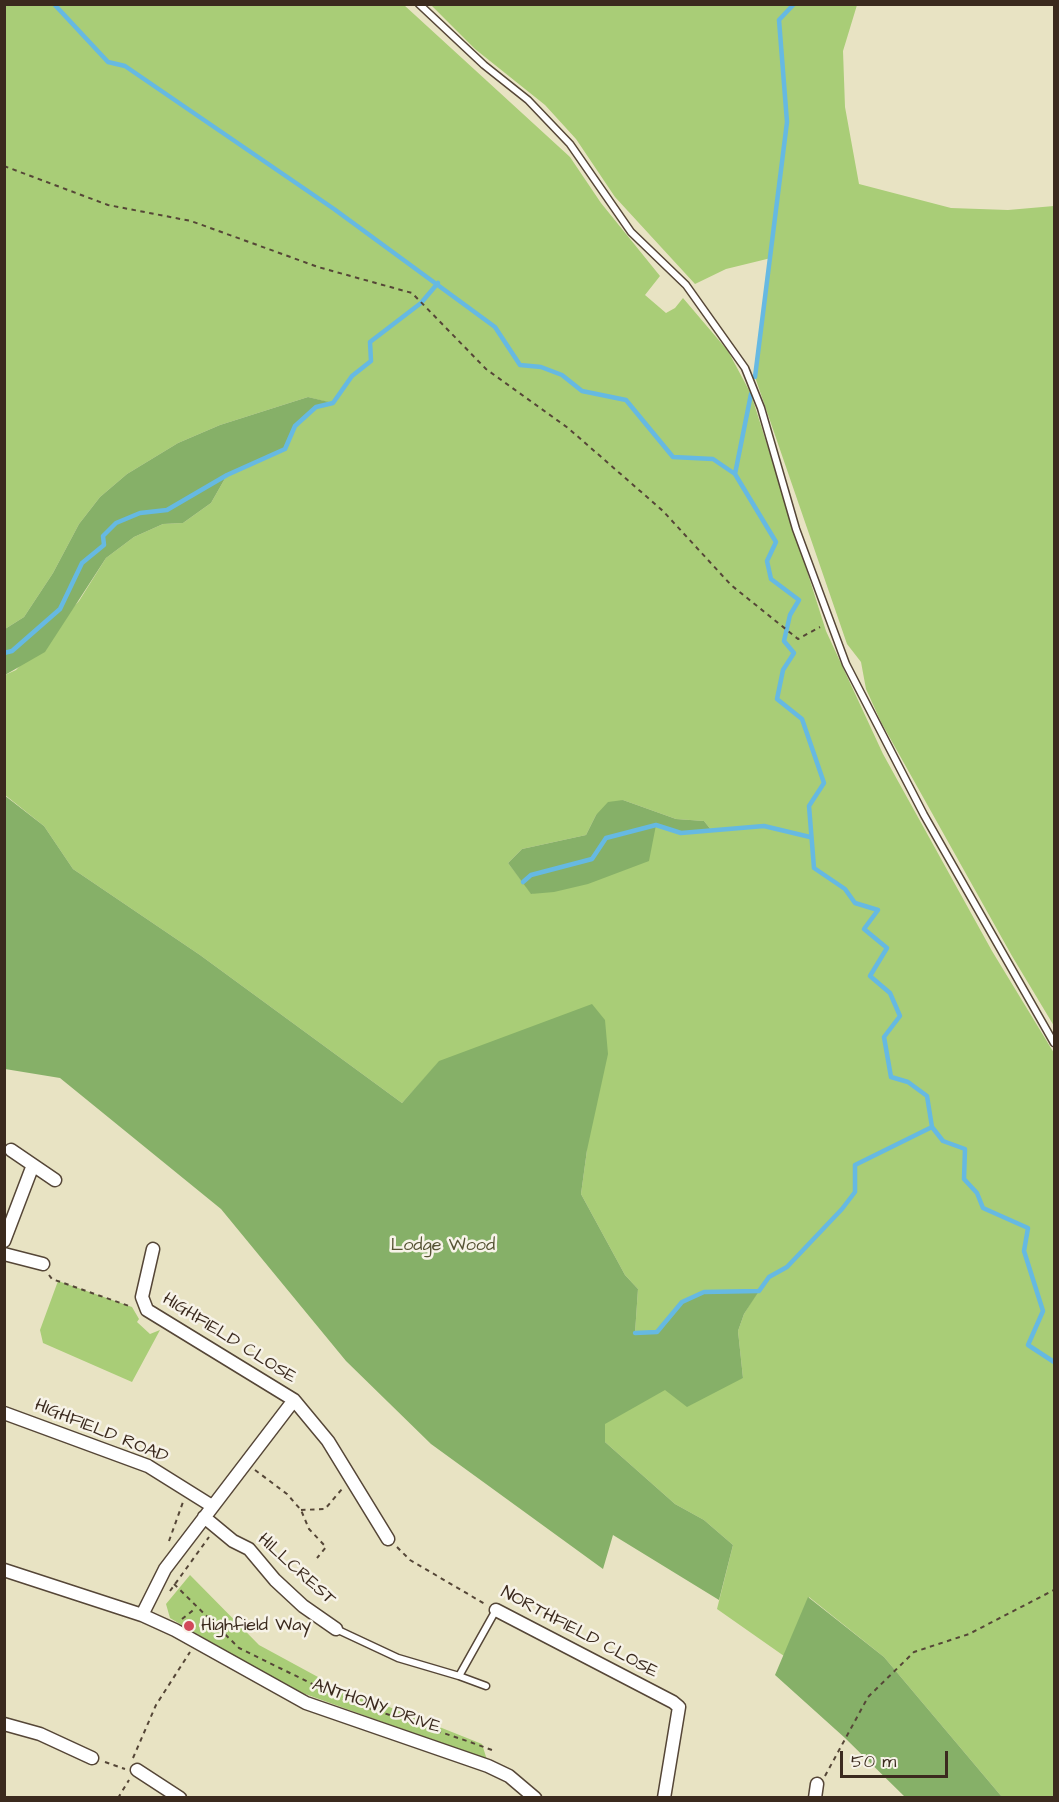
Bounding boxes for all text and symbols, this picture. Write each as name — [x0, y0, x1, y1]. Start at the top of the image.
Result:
park label: Lodge Wood — [391, 1235, 495, 1257]
street label: HIGHFIELD CLOSE — [158, 1289, 300, 1389]
street label: HIGHFIELD ROAD — [31, 1395, 171, 1469]
street label: HILLCREST — [253, 1529, 339, 1611]
street label: NORTHFIELD CLOSE — [497, 1582, 661, 1684]
place label: Highfield Way — [201, 1615, 311, 1637]
marker: Highfield Way — [182, 1619, 196, 1633]
street label: ANTHONY DRIVE — [309, 1675, 443, 1739]
scale bar — [843, 1739, 951, 1777]
text: 50 m — [851, 1749, 896, 1774]

